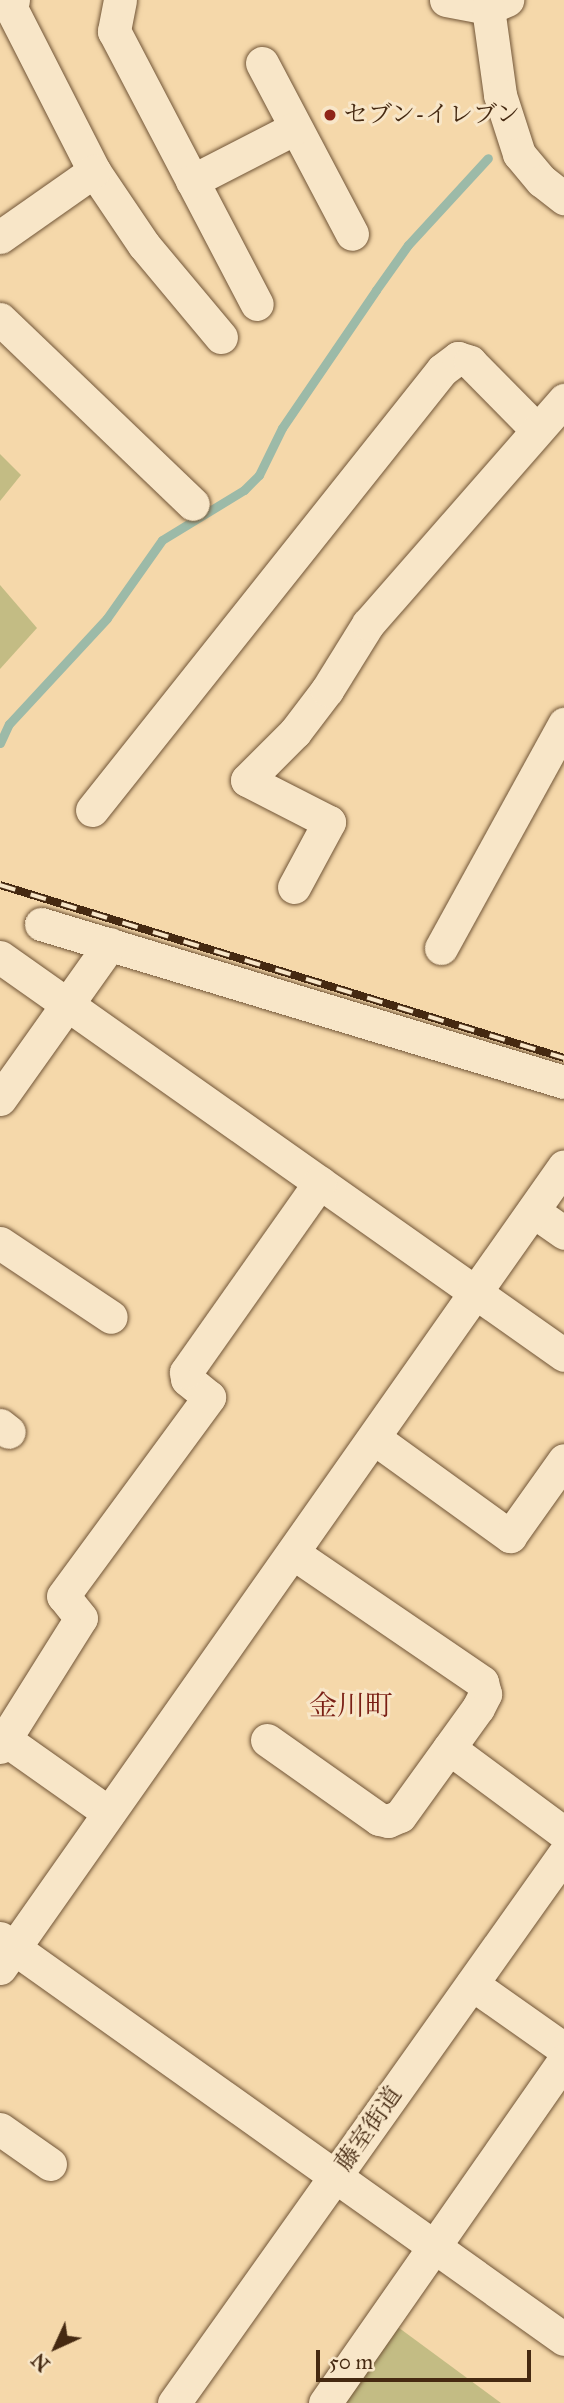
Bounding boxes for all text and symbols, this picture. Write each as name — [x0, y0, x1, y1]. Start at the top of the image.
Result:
place label: セブン-イレブン — [344, 101, 522, 129]
marker: セブン-イレブン — [322, 107, 338, 123]
district label: 金川町 — [309, 1689, 393, 1723]
street label: 藤室街道 — [330, 2081, 408, 2177]
north arrow — [21, 2312, 91, 2382]
scale bar — [319, 2336, 534, 2380]
text: N — [27, 2348, 55, 2376]
text: 50 m — [329, 2349, 373, 2375]

